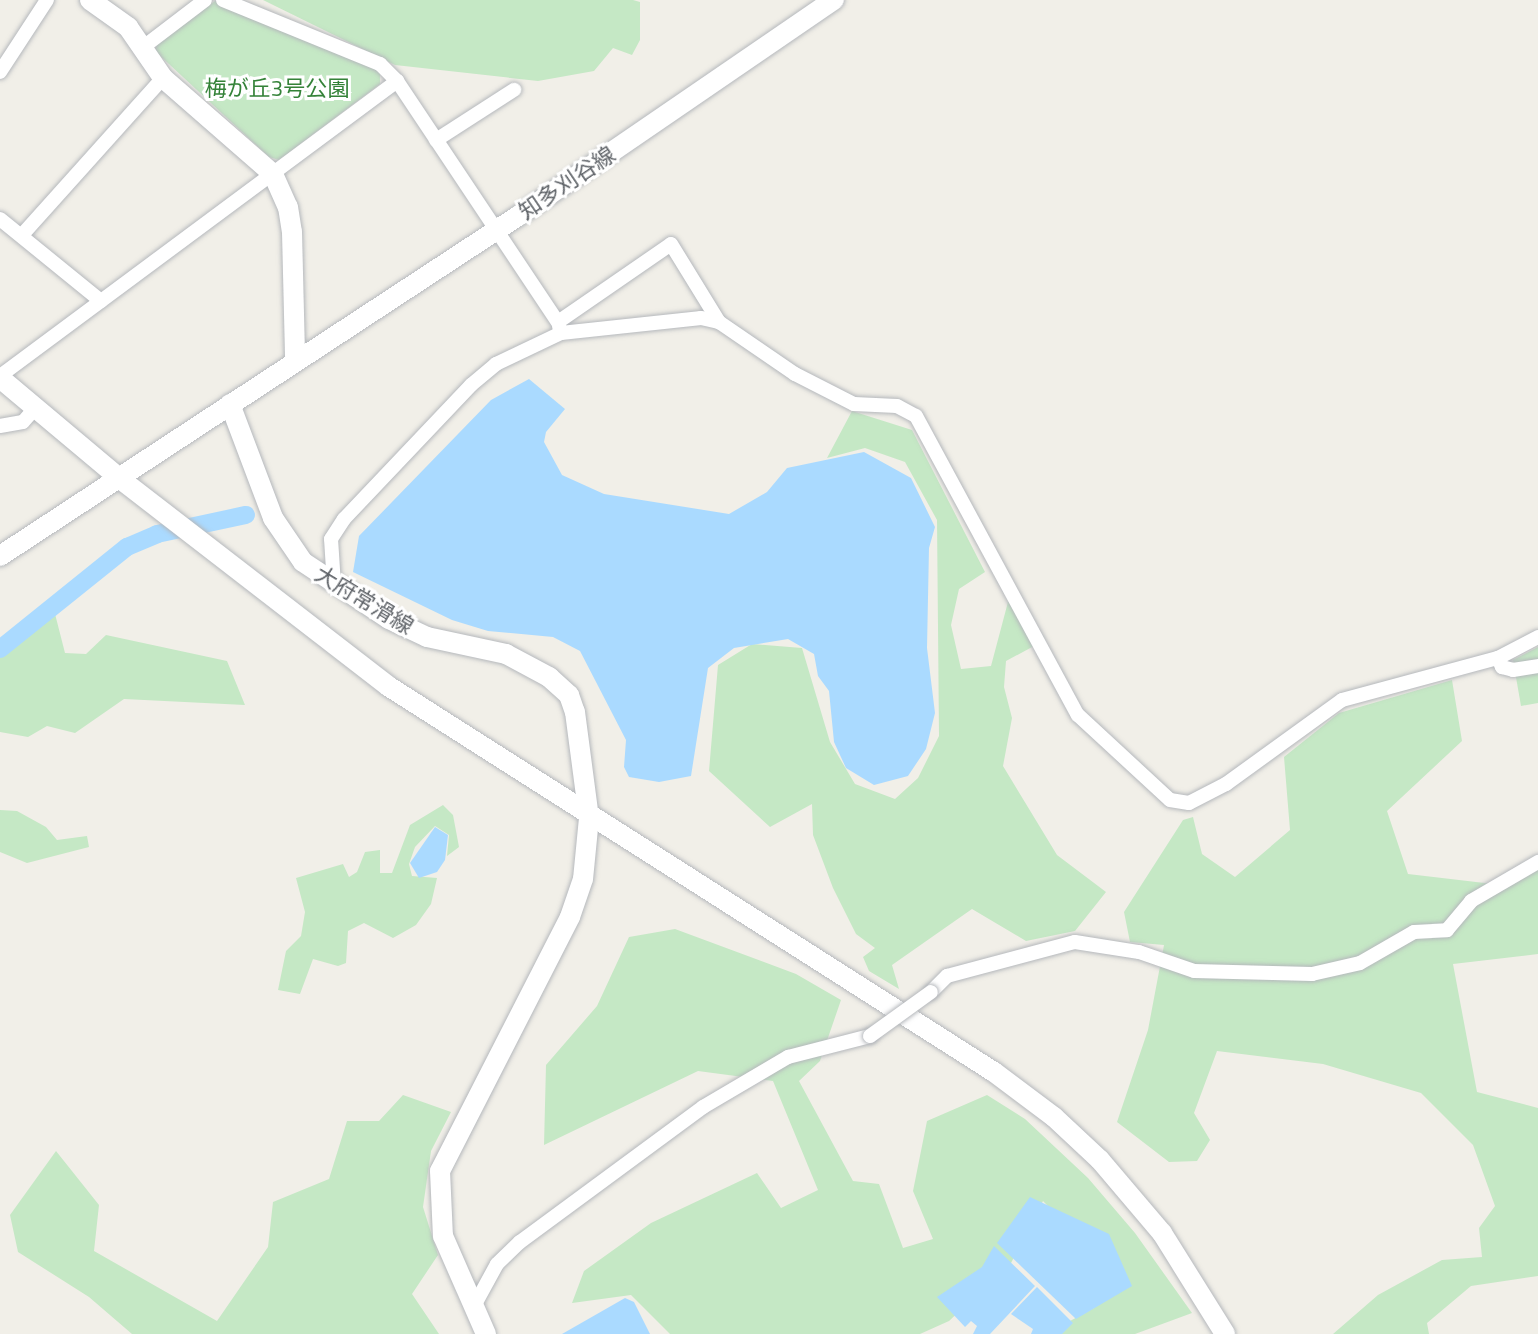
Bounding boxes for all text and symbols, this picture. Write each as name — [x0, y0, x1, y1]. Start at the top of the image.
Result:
park label: 梅が丘3号公園 — [205, 76, 349, 102]
street label: 知多刈谷線 — [514, 141, 620, 225]
street label: 大府常滑線 — [310, 560, 418, 640]

